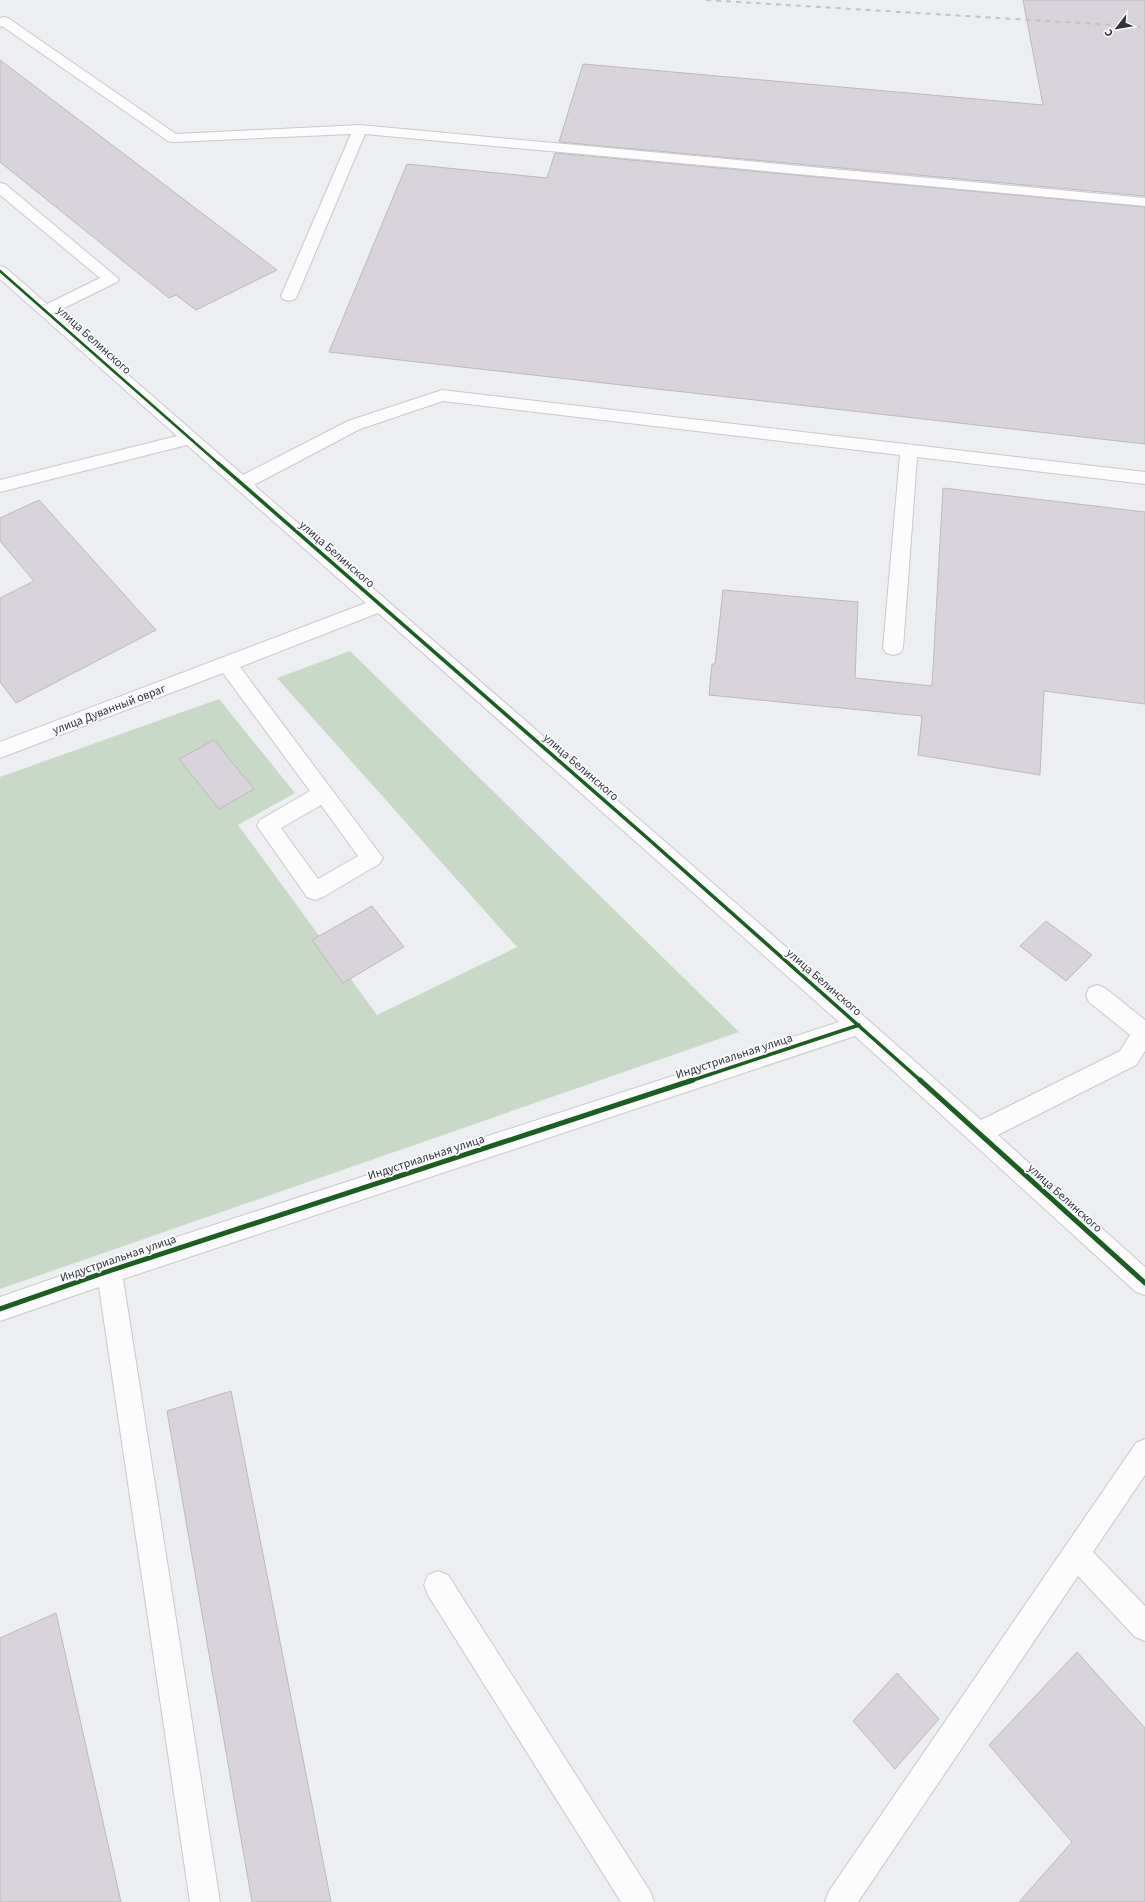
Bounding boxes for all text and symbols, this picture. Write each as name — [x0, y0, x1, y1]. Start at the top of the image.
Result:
north arrow — [1097, 8, 1137, 48]
text: С — [1100, 26, 1117, 40]
street label: улица Белинского — [53, 302, 135, 379]
street label: улица Белинского — [295, 517, 378, 592]
street label: улица Дуванный овраг — [50, 680, 168, 739]
street label: улица Белинского — [539, 730, 622, 805]
street label: улица Белинского — [782, 945, 865, 1020]
street label: Индустриальная улица — [674, 1030, 795, 1083]
street label: Индустриальная улица — [366, 1131, 487, 1184]
street label: улица Белинского — [1024, 1160, 1106, 1237]
street label: Индустриальная улица — [58, 1231, 179, 1286]

